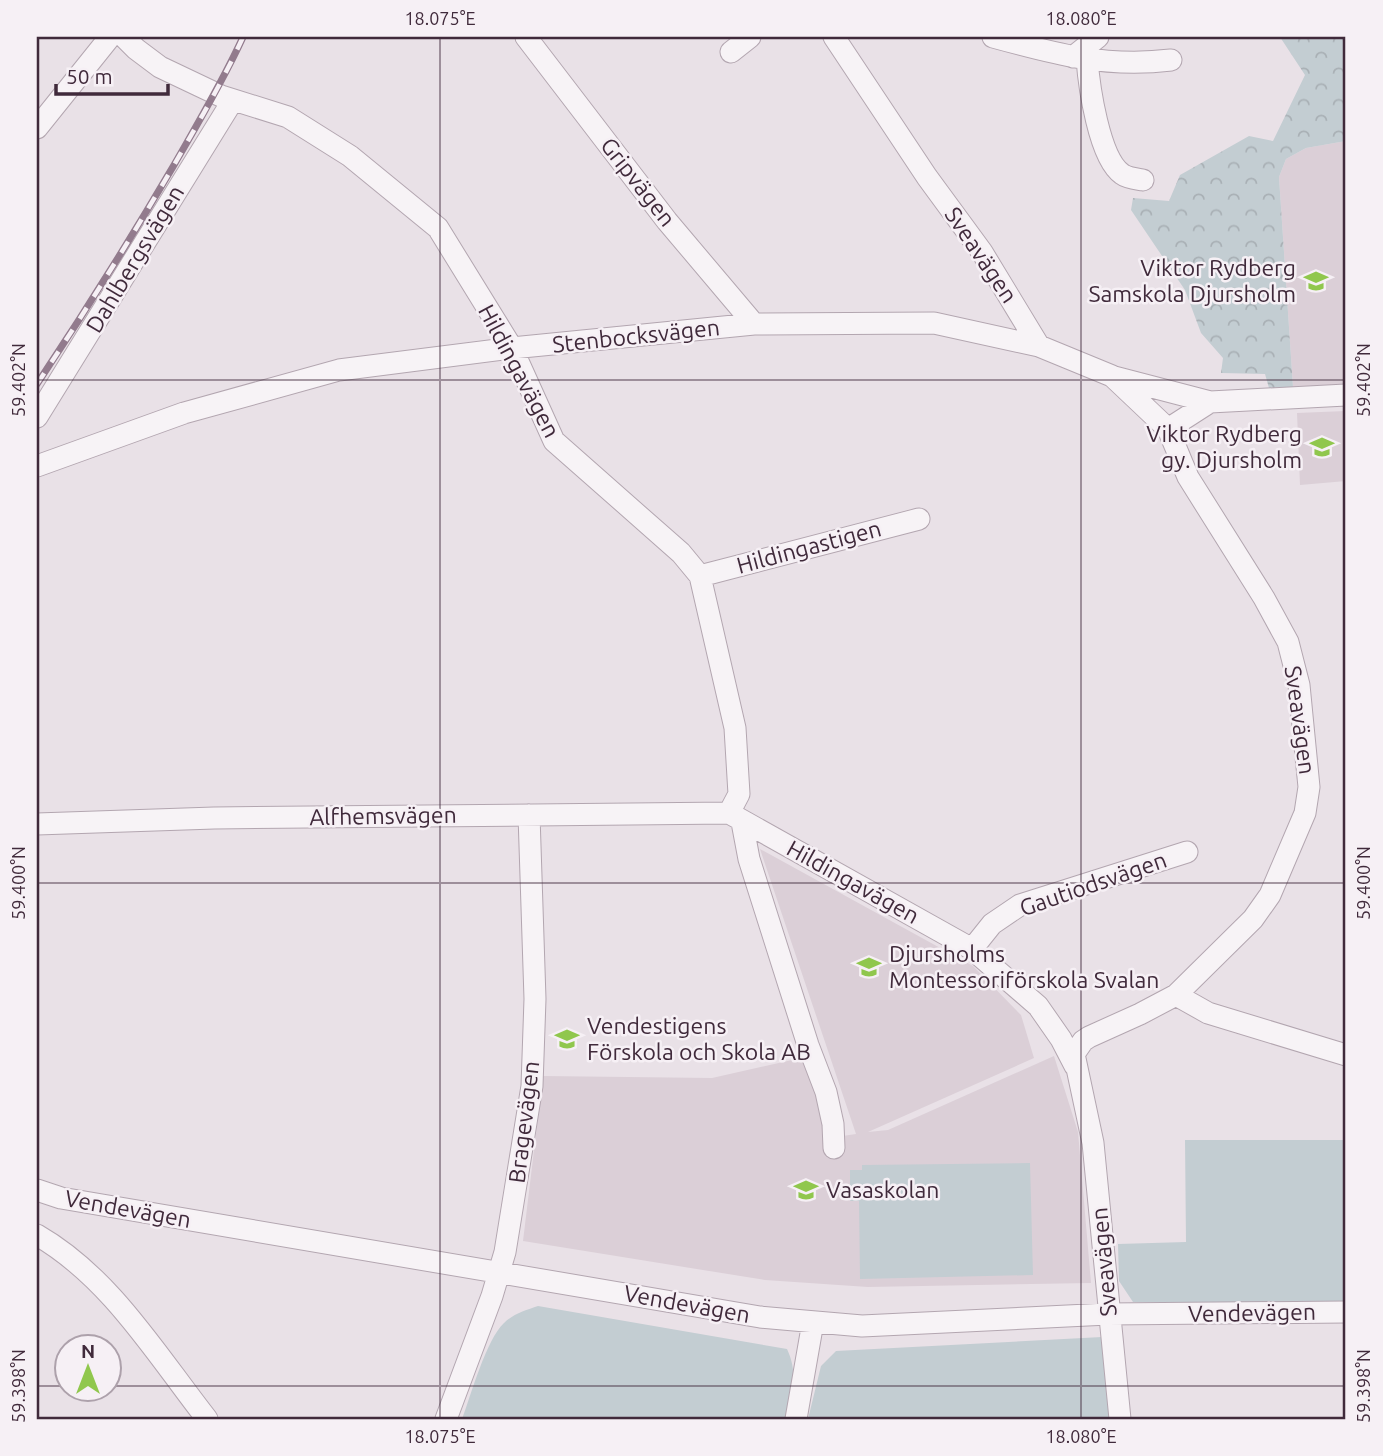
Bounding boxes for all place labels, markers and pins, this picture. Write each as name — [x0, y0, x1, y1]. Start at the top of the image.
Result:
place label: Viktor Rydberg Samskola Djursholm — [1088, 255, 1296, 306]
school or university icon: Viktor Rydberg Samskola Djursholm — [1302, 267, 1330, 295]
place label: Viktor Rydberg gy. Djursholm — [1146, 421, 1302, 472]
school or university icon: Viktor Rydberg gy. Djursholm — [1308, 433, 1336, 461]
place label: Djursholms Montessoriförskola Svalan — [889, 941, 1159, 992]
school or university icon: Djursholms Montessoriförskola Svalan — [855, 953, 883, 981]
place label: Vendestigens Förskola och Skola AB — [587, 1013, 811, 1064]
school or university icon: Vendestigens Förskola och Skola AB — [553, 1025, 581, 1053]
school or university icon: Vasaskolan — [792, 1176, 820, 1204]
place label: Vasaskolan — [826, 1177, 939, 1202]

